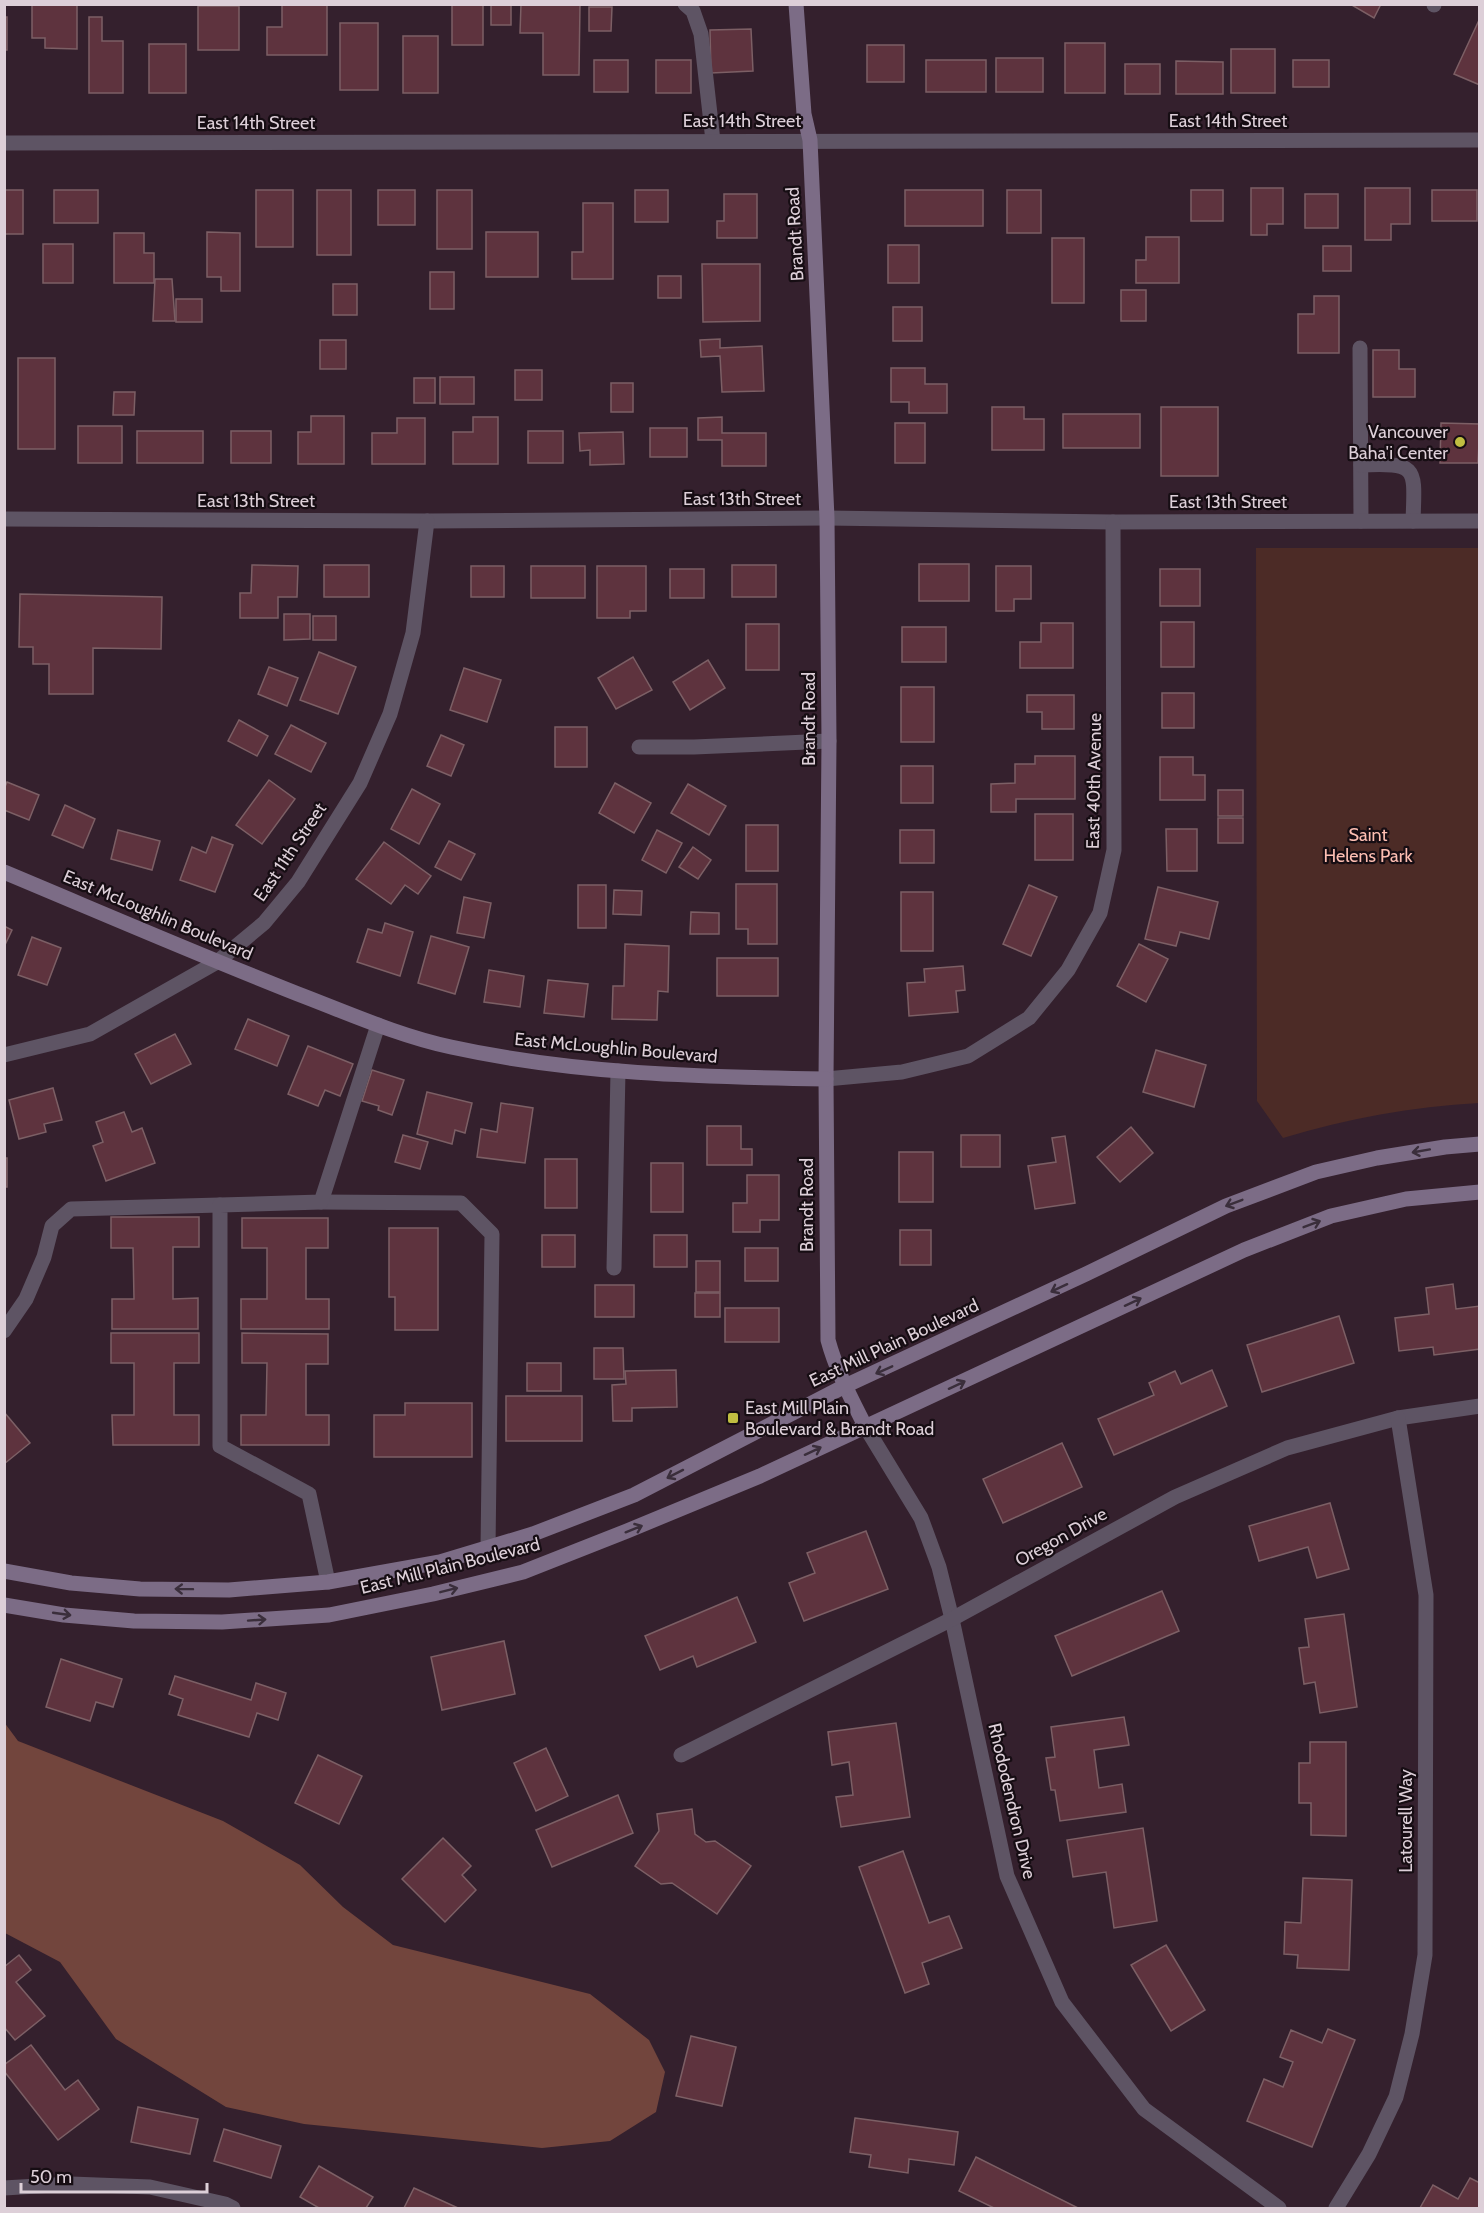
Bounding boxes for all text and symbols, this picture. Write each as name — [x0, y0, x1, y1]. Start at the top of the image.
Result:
street label: East 14th Street — [683, 110, 801, 132]
street label: East 14th Street — [1169, 110, 1287, 132]
street label: East 14th Street — [197, 112, 315, 134]
street label: Brandt Road — [782, 186, 808, 282]
place label: Vancouver Baha'i Center — [1348, 421, 1448, 464]
marker: Vancouver Baha'i Center — [1453, 435, 1467, 449]
street label: East 13th Street — [683, 488, 801, 510]
street label: East 13th Street — [197, 490, 315, 512]
street label: East 13th Street — [1169, 491, 1287, 513]
street label: Brandt Road — [798, 672, 820, 766]
street label: East 40th Avenue — [1082, 713, 1106, 849]
street label: East 11th Street — [249, 799, 331, 905]
park label: Saint Helens Park — [1323, 824, 1413, 867]
street label: East McLoughlin Boulevard — [60, 865, 256, 965]
street label: East McLoughlin Boulevard — [513, 1028, 719, 1068]
one-way arrow — [1412, 1146, 1432, 1157]
street label: Brandt Road — [796, 1158, 818, 1252]
one-way arrow — [1225, 1198, 1244, 1209]
one-way arrow — [1302, 1217, 1321, 1228]
one-way arrow — [1050, 1282, 1068, 1294]
street label: East Mill Plain Boulevard — [806, 1294, 982, 1392]
one-way arrow — [1124, 1295, 1142, 1307]
one-way arrow — [875, 1365, 893, 1376]
one-way arrow — [948, 1379, 966, 1391]
place label: East Mill Plain Boulevard & Brandt Road — [745, 1397, 934, 1440]
marker: East Mill Plain Boulevard & Brandt Road — [726, 1411, 740, 1425]
one-way arrow — [803, 1445, 821, 1457]
one-way arrow — [667, 1468, 684, 1480]
street label: Oregon Drive — [1011, 1503, 1111, 1571]
one-way arrow — [624, 1523, 642, 1534]
street label: East Mill Plain Boulevard — [358, 1533, 542, 1599]
one-way arrow — [174, 1584, 194, 1595]
one-way arrow — [439, 1584, 458, 1595]
one-way arrow — [52, 1609, 72, 1620]
one-way arrow — [246, 1614, 266, 1625]
street label: Rhododendron Drive — [983, 1721, 1041, 1881]
street label: Latourell Way — [1395, 1769, 1417, 1873]
scale bar — [21, 2156, 207, 2194]
text: 50 m — [30, 2166, 72, 2188]

